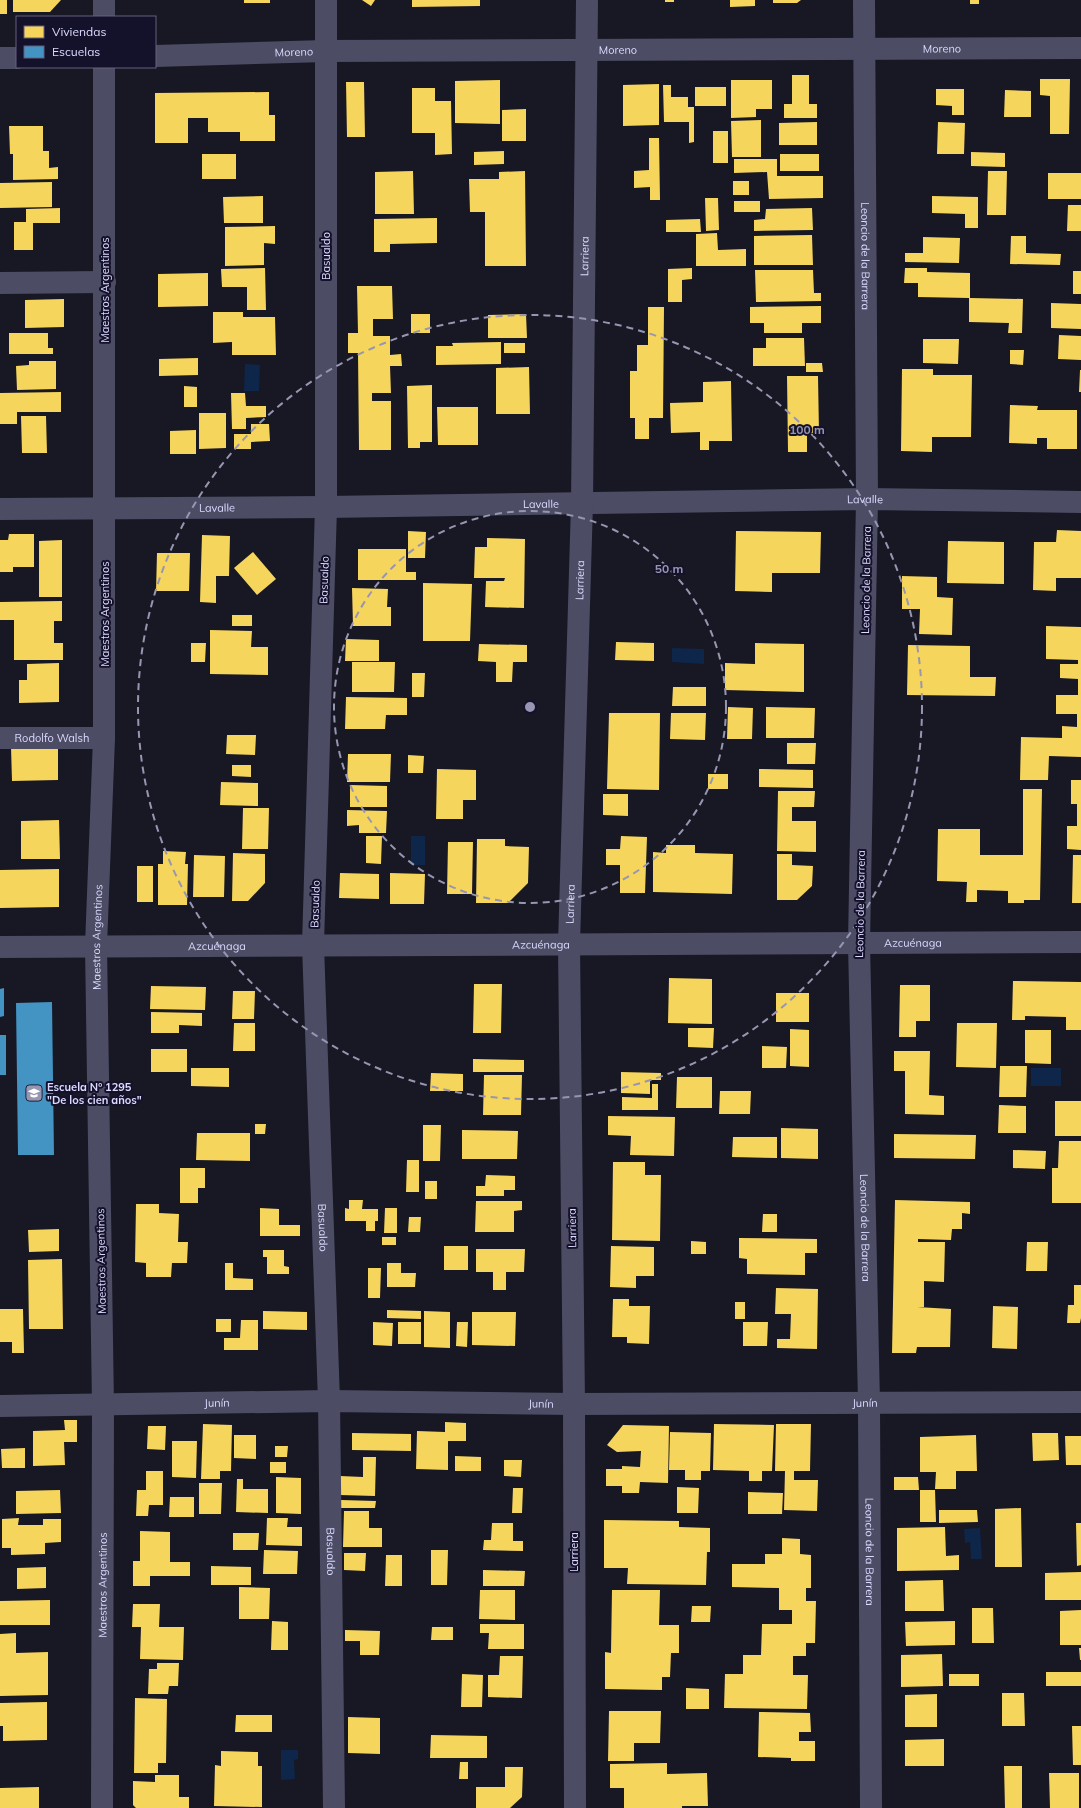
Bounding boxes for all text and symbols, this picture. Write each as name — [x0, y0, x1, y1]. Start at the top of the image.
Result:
legend — [16, 16, 156, 68]
text: Viviendas — [52, 24, 106, 39]
street label: Moreno — [923, 41, 961, 56]
street label: Moreno — [599, 43, 637, 57]
text: Escuelas — [52, 44, 100, 59]
street label: Moreno — [275, 44, 313, 59]
street label: Leoncio de la Barrera — [858, 202, 873, 310]
street label: Basualdo — [319, 232, 333, 280]
street label: Larriera — [577, 236, 592, 276]
street label: Maestros Argentinos — [98, 237, 112, 343]
text: 100 m — [789, 422, 825, 437]
street label: Lavalle — [847, 492, 883, 506]
street label: Lavalle — [523, 497, 559, 511]
street label: Lavalle — [199, 501, 235, 515]
street label: Leoncio de la Barrera — [858, 526, 874, 634]
street label: Basualdo — [316, 556, 332, 604]
street label: Larriera — [572, 560, 587, 600]
street label: Maestros Argentinos — [98, 561, 112, 667]
text: 50 m — [655, 561, 683, 576]
centre of rings — [523, 700, 537, 714]
street label: Rodolfo Walsh — [15, 731, 89, 745]
street label: Leoncio de la Barrera — [852, 850, 868, 958]
street label: Basualdo — [307, 880, 323, 928]
street label: Maestros Argentinos — [89, 884, 105, 990]
street label: Larriera — [563, 884, 578, 924]
street label: Azcuénaga — [884, 936, 942, 950]
street label: Azcuénaga — [512, 937, 570, 952]
street label: Azcuénaga — [188, 939, 246, 953]
place label: Escuela Nº 1295 "De los cien años" — [47, 1080, 142, 1107]
school or university icon: Escuela Nº 1295 "De los cien años" — [24, 1083, 44, 1103]
street label: Leoncio de la Barrera — [857, 1174, 873, 1282]
street label: Basualdo — [315, 1203, 331, 1252]
street label: Maestros Argentinos — [93, 1208, 109, 1314]
street label: Larriera — [565, 1208, 579, 1248]
street label: Junín — [204, 1396, 230, 1410]
street label: Junín — [528, 1396, 554, 1411]
street label: Junín — [852, 1396, 878, 1410]
street label: Leoncio de la Barrera — [862, 1498, 877, 1606]
street label: Basualdo — [324, 1527, 338, 1576]
street label: Maestros Argentinos — [95, 1532, 110, 1638]
street label: Larriera — [567, 1532, 581, 1572]

